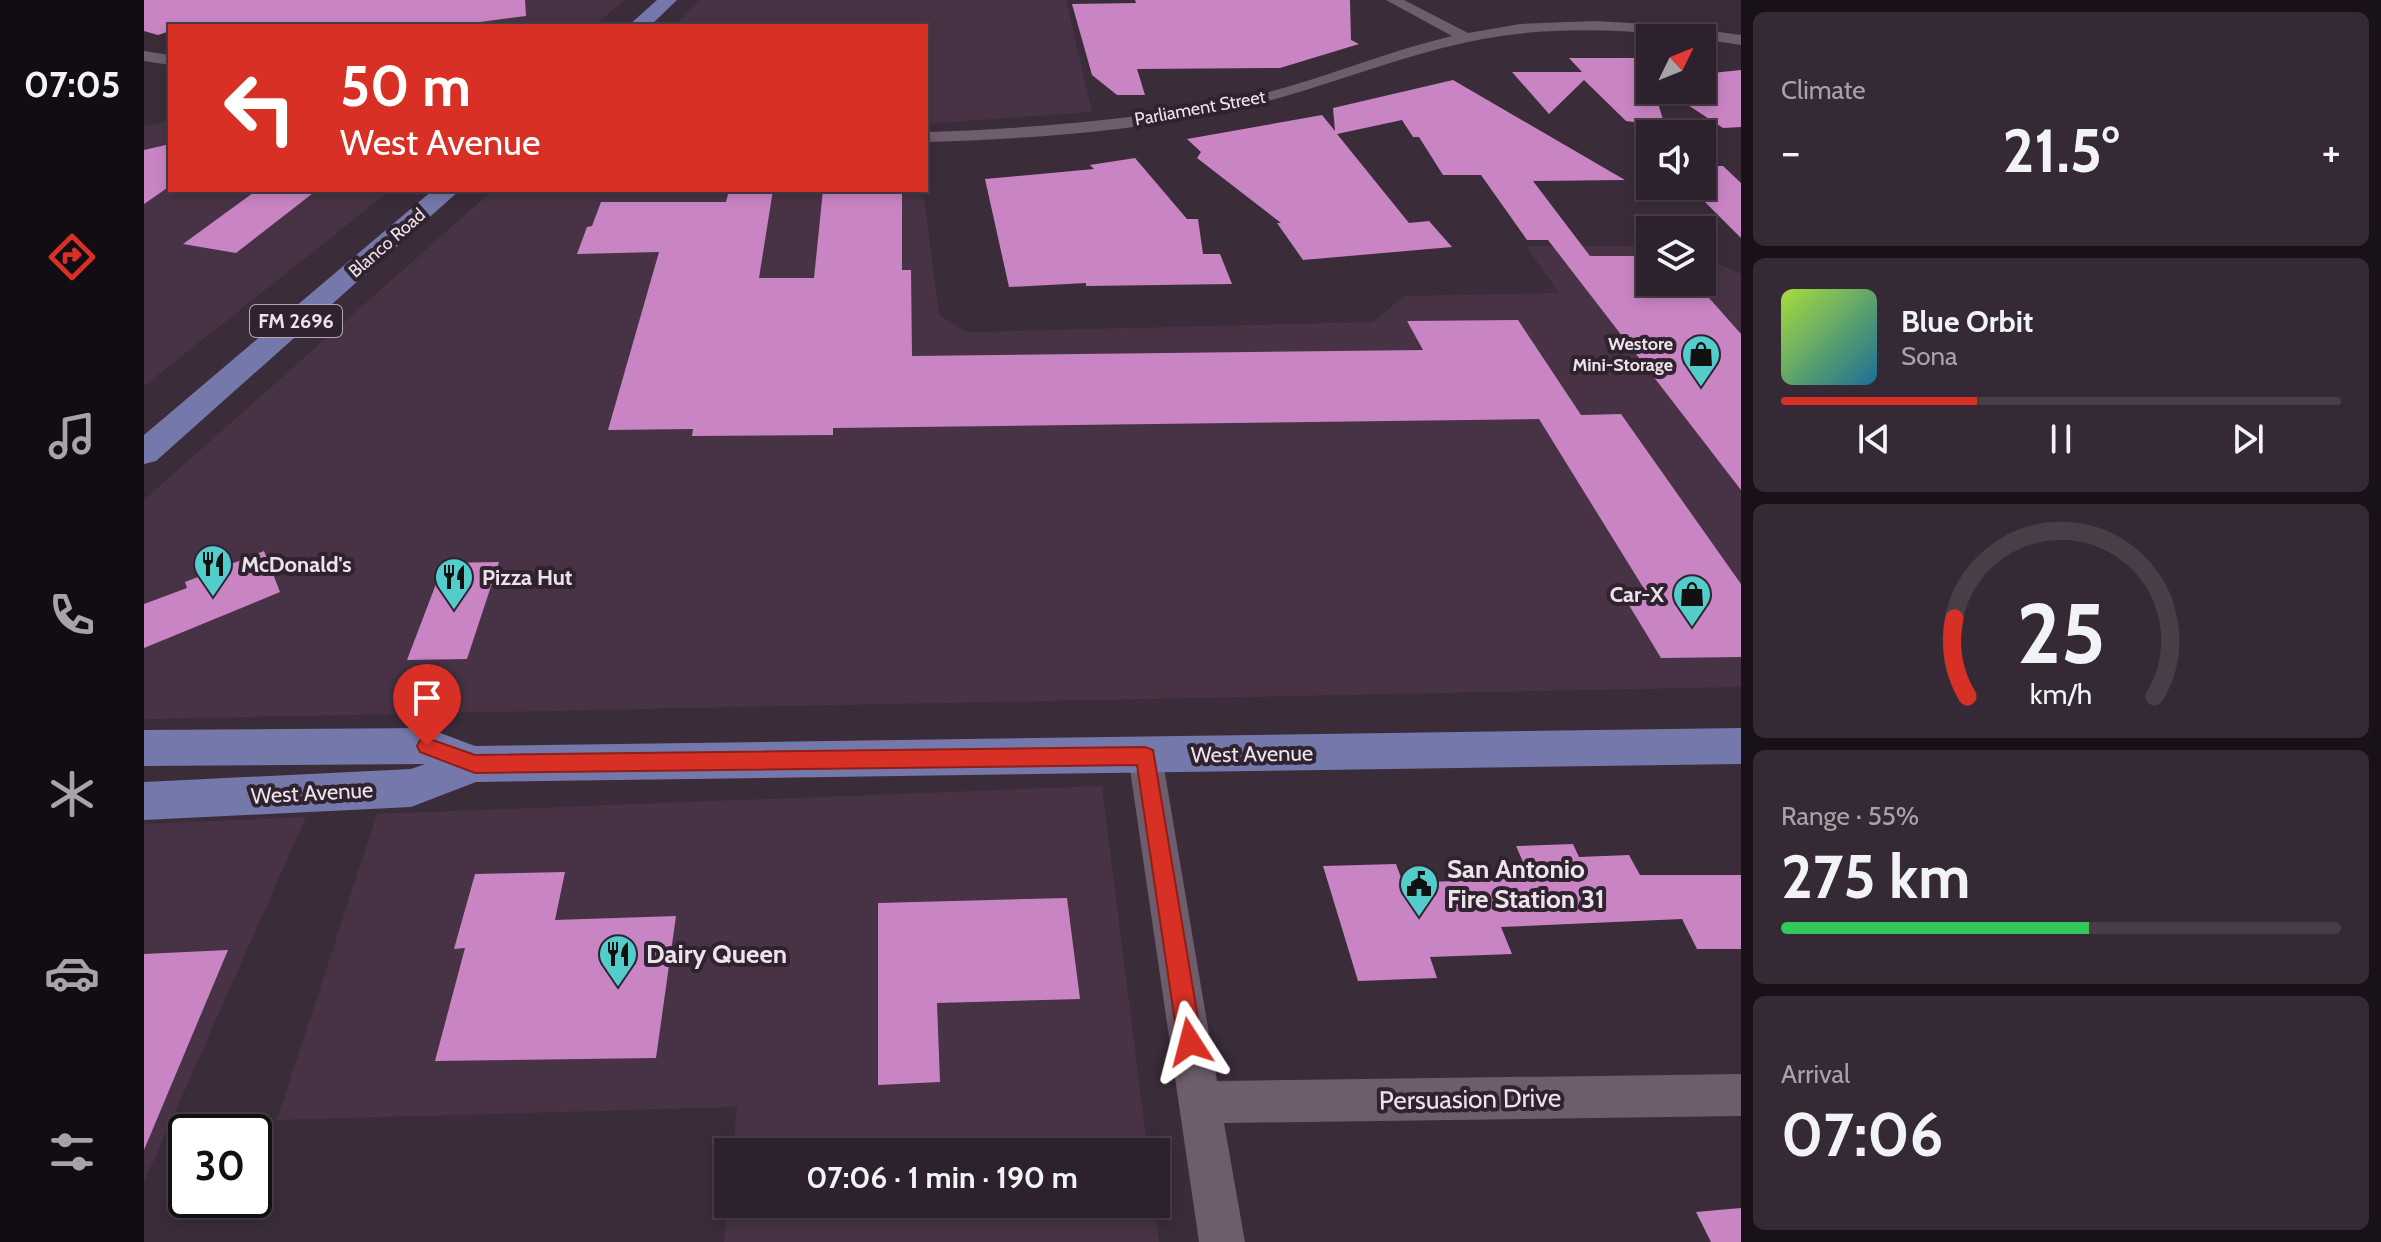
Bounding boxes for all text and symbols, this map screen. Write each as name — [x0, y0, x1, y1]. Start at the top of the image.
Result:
north arrow — [1636, 24, 1716, 104]
map controls — [1636, 24, 1716, 296]
text: 50 m — [340, 52, 471, 120]
icon: left — [208, 56, 312, 160]
text: 07:05 — [24, 62, 120, 106]
text: Climate — [1781, 74, 1866, 106]
street label: Parliament Street — [1133, 86, 1267, 130]
text: 21.5° — [2003, 114, 2119, 187]
text: West Avenue — [340, 120, 540, 164]
button: sound — [1636, 120, 1716, 200]
text: − — [1781, 125, 1800, 178]
text: + — [2322, 125, 2341, 178]
street label: Blanco Road — [344, 204, 430, 282]
button: layers — [1636, 216, 1716, 296]
icon: directions — [44, 229, 100, 285]
text: Blue Orbit — [1901, 303, 2033, 340]
road number: FM 2696 — [250, 305, 342, 337]
place label: Westore Mini-Storage — [1572, 333, 1673, 376]
shop icon: Westore Mini-Storage — [1680, 333, 1722, 388]
text: Sona — [1901, 340, 1958, 372]
icon: music — [44, 408, 100, 464]
icon: previous — [1852, 417, 1896, 461]
icon: pause — [2039, 417, 2083, 461]
icon: next — [2226, 417, 2270, 461]
restaurant icon: McDonald's — [192, 543, 234, 598]
place label: McDonald's — [241, 551, 352, 578]
restaurant icon: Pizza Hut — [433, 556, 475, 611]
place label: Pizza Hut — [482, 564, 573, 591]
shop icon: Car-X — [1671, 573, 1713, 628]
place label: Car-X — [1610, 581, 1664, 608]
text: 25 — [2017, 583, 2105, 684]
icon: phone — [44, 587, 100, 643]
pin — [393, 664, 461, 746]
icon: arrive — [405, 676, 449, 720]
text: km/h — [2030, 676, 2092, 711]
street label: West Avenue — [1191, 739, 1313, 769]
icon: climate — [44, 766, 100, 822]
street label: West Avenue — [250, 776, 374, 810]
text: Range · 55% — [1781, 800, 1919, 832]
text: 275 km — [1781, 840, 1970, 913]
place label: San Antonio Fire Station 31 — [1447, 853, 1605, 915]
public building icon: San Antonio Fire Station 31 — [1398, 863, 1440, 918]
restaurant icon: Dairy Queen — [597, 933, 639, 988]
place label: Dairy Queen — [646, 938, 787, 970]
icon: car — [44, 945, 100, 1001]
position arrow — [1148, 1000, 1232, 1084]
text: Arrival — [1781, 1058, 1850, 1090]
street label: Persuasion Drive — [1379, 1081, 1561, 1117]
text: 07:06 — [1781, 1098, 1943, 1171]
speed limit sign: 30 — [168, 1114, 272, 1218]
icon: filters — [44, 1124, 100, 1180]
text: 07:06 · 1 min · 190 m — [806, 1159, 1078, 1196]

